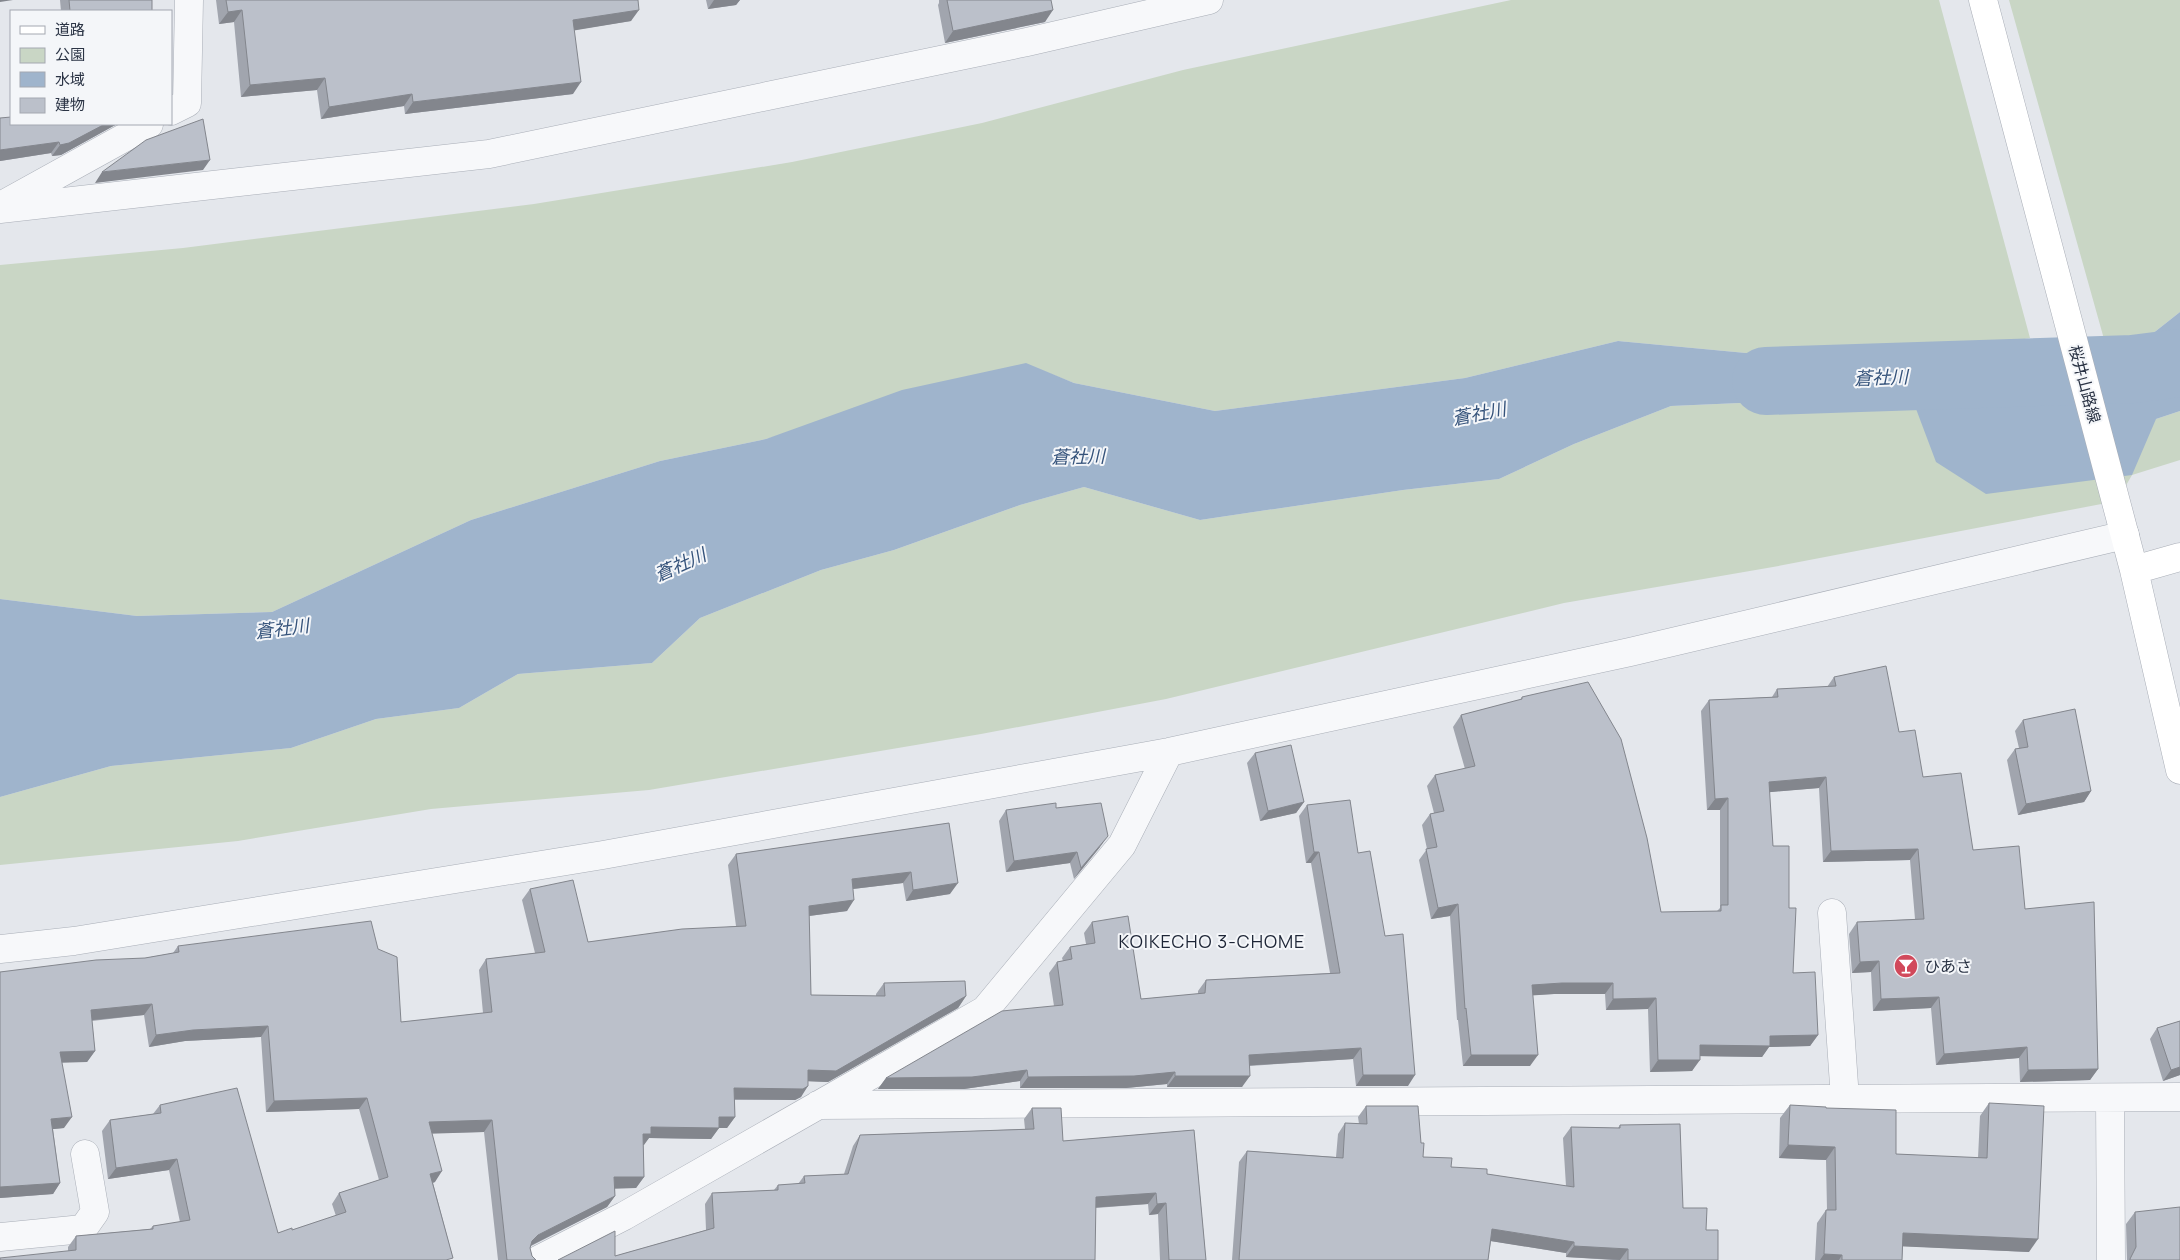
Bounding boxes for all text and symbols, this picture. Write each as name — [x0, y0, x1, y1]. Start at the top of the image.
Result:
legend — [10, 10, 172, 125]
text: 道路 — [55, 19, 85, 40]
text: 公園 — [55, 44, 85, 65]
text: 水域 — [55, 69, 85, 90]
text: 建物 — [55, 94, 85, 115]
street label: 桜井山路線 — [2064, 343, 2106, 425]
water label: 蒼社川 — [1854, 364, 1910, 390]
water label: 蒼社川 — [1450, 396, 1510, 430]
water label: 蒼社川 — [1051, 443, 1107, 468]
water label: 蒼社川 — [650, 541, 711, 586]
water label: 蒼社川 — [254, 613, 312, 643]
district label: KOIKECHO 3-CHOME — [1119, 929, 1305, 953]
bar icon: ひあさ — [1893, 953, 1919, 979]
place label: ひあさ — [1924, 955, 1972, 977]

